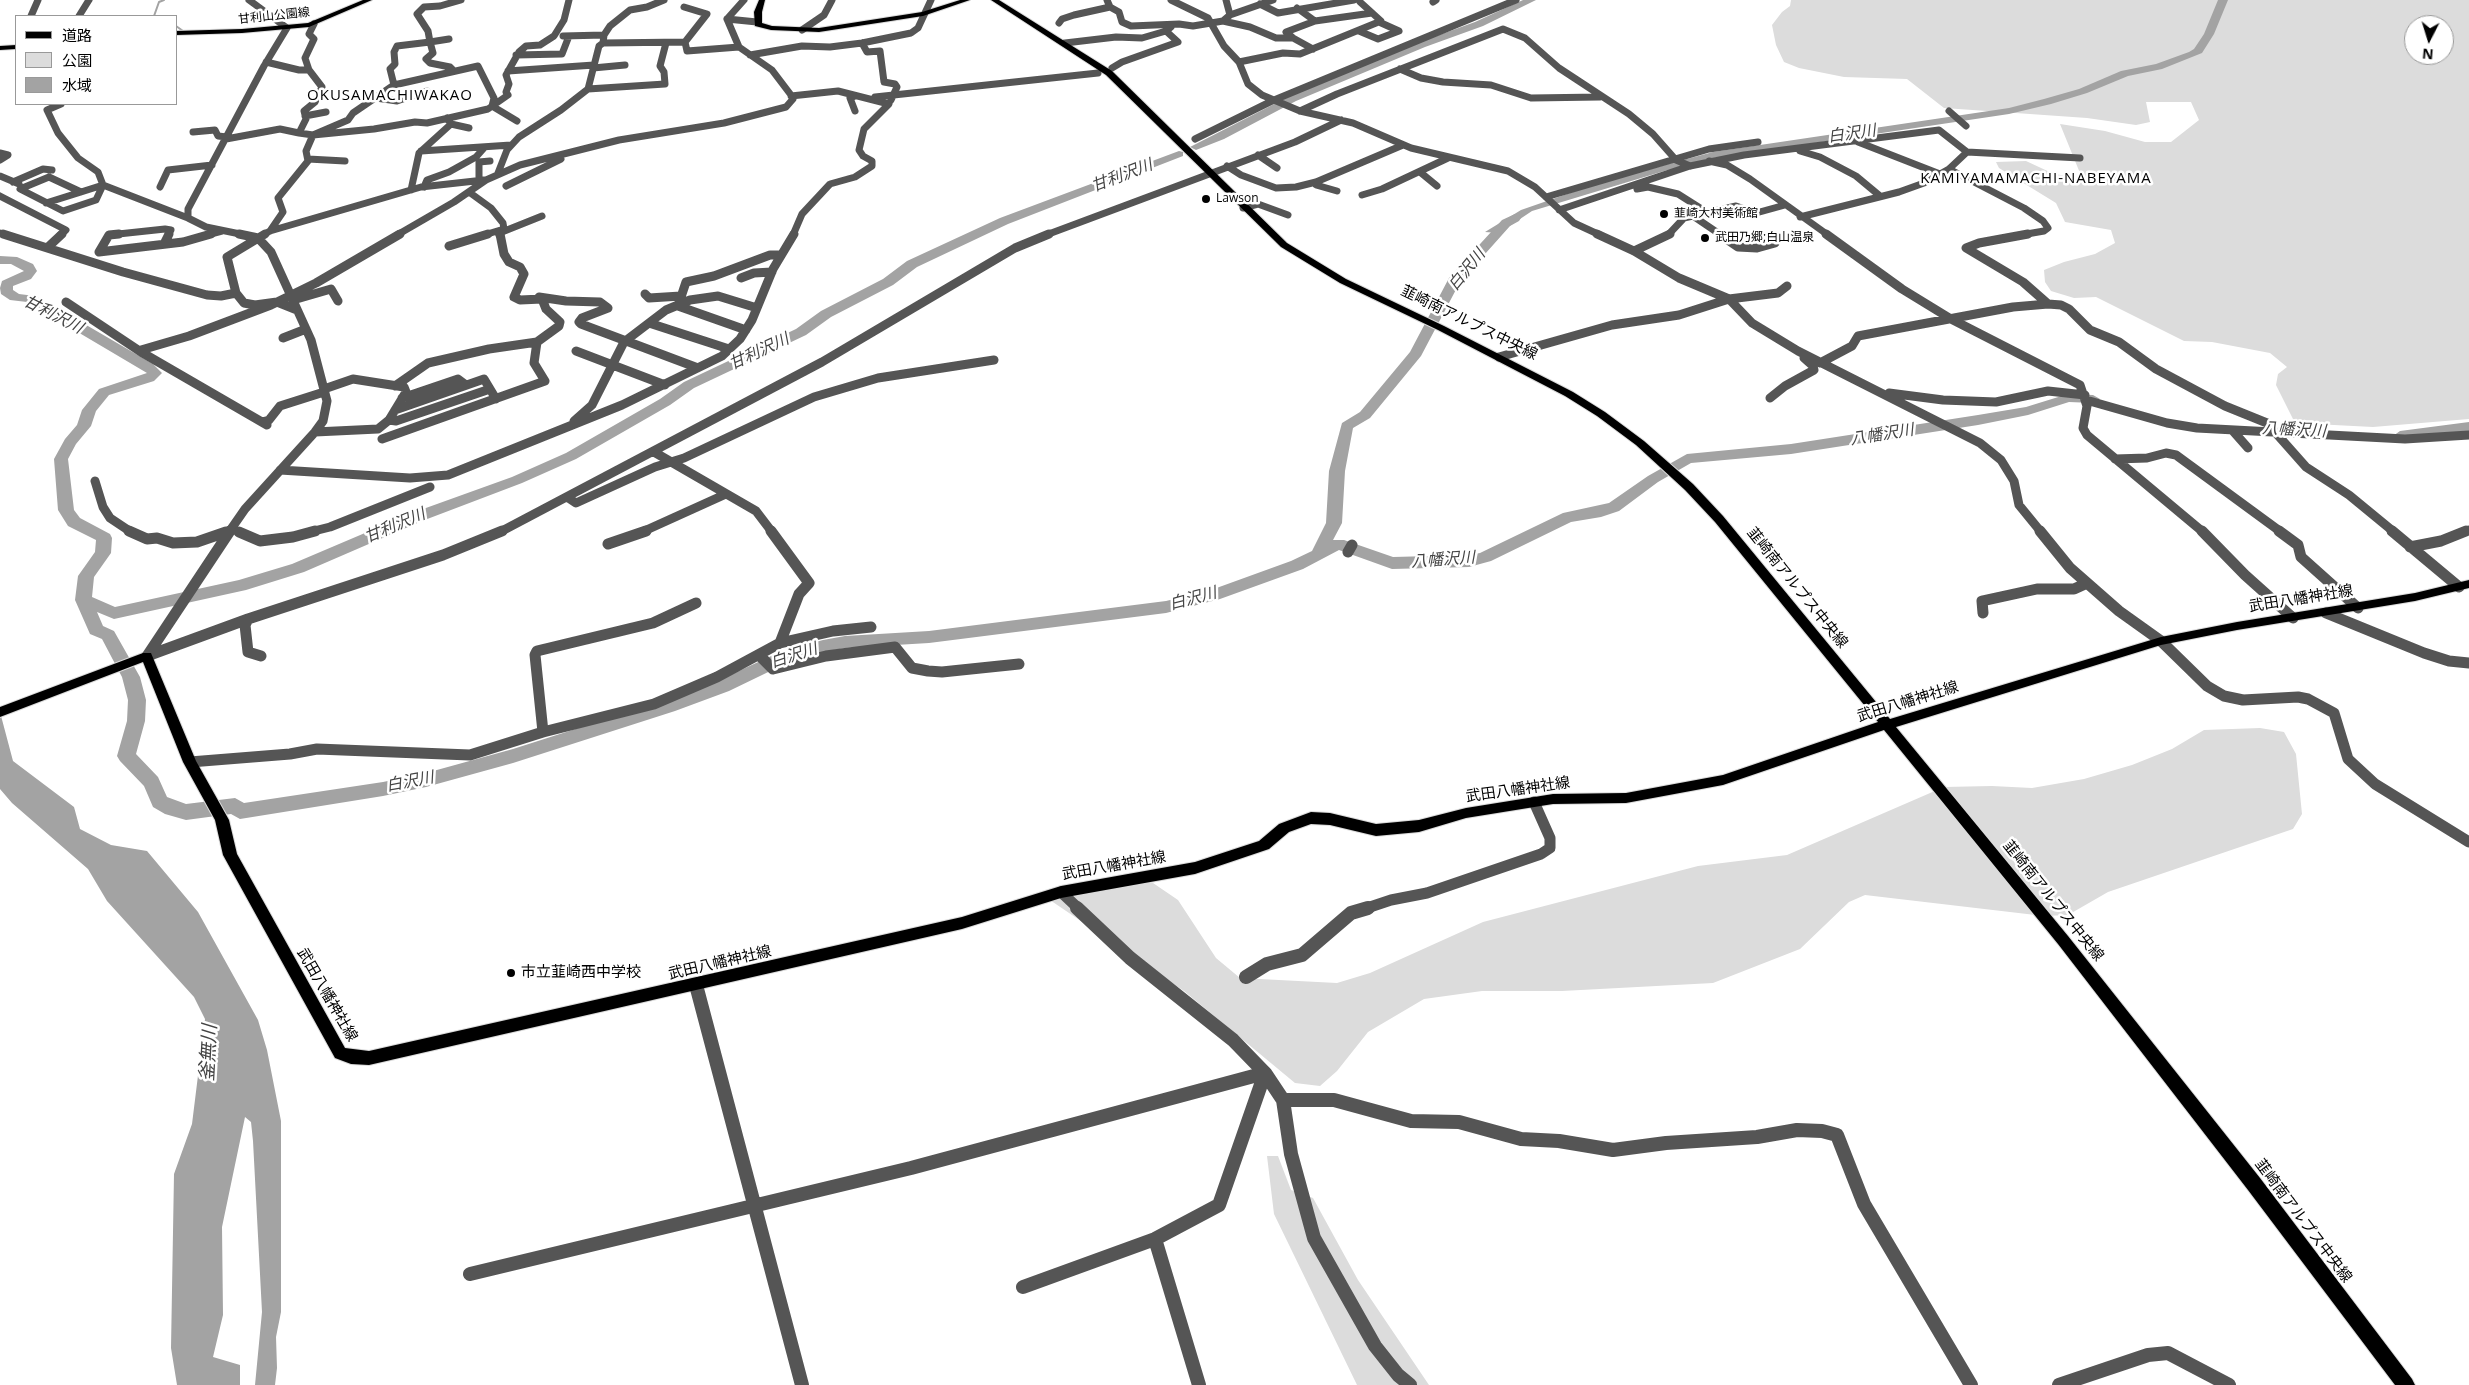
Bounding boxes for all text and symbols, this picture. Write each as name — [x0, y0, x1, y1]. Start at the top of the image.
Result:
street label: 甘利山公園線 — [237, 5, 311, 27]
legend — [15, 15, 178, 105]
north arrow — [2404, 15, 2454, 65]
text: 道路 — [62, 25, 92, 45]
text: N — [2421, 44, 2434, 64]
text: 公園 — [62, 50, 92, 70]
text: 水域 — [62, 75, 92, 95]
district label: OKUSAMACHIWAKAO — [305, 87, 475, 105]
water label: 白沢川 — [1827, 121, 1877, 147]
water label: 甘利沢川 — [1089, 156, 1155, 196]
district label: KAMIYAMAMACHI-NABEYAMA — [1918, 170, 2154, 188]
place label: Lawson — [1216, 192, 1259, 206]
marker: Lawson — [1200, 193, 1212, 205]
place label: 韮崎大村美術館 — [1674, 207, 1758, 221]
marker: 韮崎大村美術館 — [1658, 208, 1670, 220]
place label: 武田乃郷;白山温泉 — [1715, 231, 1814, 245]
marker: 武田乃郷;白山温泉 — [1699, 232, 1711, 244]
water label: 白沢川 — [1444, 245, 1490, 295]
street label: 韮崎南アルプス中央線 — [1398, 282, 1540, 364]
water label: 甘利沢川 — [20, 292, 86, 338]
water label: 甘利沢川 — [726, 330, 792, 374]
water label: 八幡沢川 — [2262, 419, 2326, 441]
water label: 八幡沢川 — [1849, 421, 1915, 449]
water label: 甘利沢川 — [362, 505, 428, 547]
street label: 韮崎南アルプス中央線 — [1743, 524, 1851, 652]
water label: 八幡沢川 — [1410, 548, 1476, 572]
street label: 武田八幡神社線 — [2248, 582, 2354, 616]
water label: 白沢川 — [1167, 584, 1219, 614]
water label: 白沢川 — [768, 639, 820, 673]
street label: 武田八幡神社線 — [1855, 678, 1961, 726]
water label: 白沢川 — [385, 768, 435, 796]
street label: 武田八幡神社線 — [1465, 774, 1571, 806]
street label: 韮崎南アルプス中央線 — [1999, 837, 2107, 965]
street label: 武田八幡神社線 — [1061, 848, 1167, 884]
street label: 武田八幡神社線 — [667, 942, 773, 984]
street label: 武田八幡神社線 — [293, 945, 361, 1045]
place label: 市立韮崎西中学校 — [521, 964, 641, 982]
marker: 市立韮崎西中学校 — [505, 967, 517, 979]
water label: 釜無川 — [196, 1024, 222, 1082]
street label: 韮崎南アルプス中央線 — [2251, 1156, 2355, 1286]

